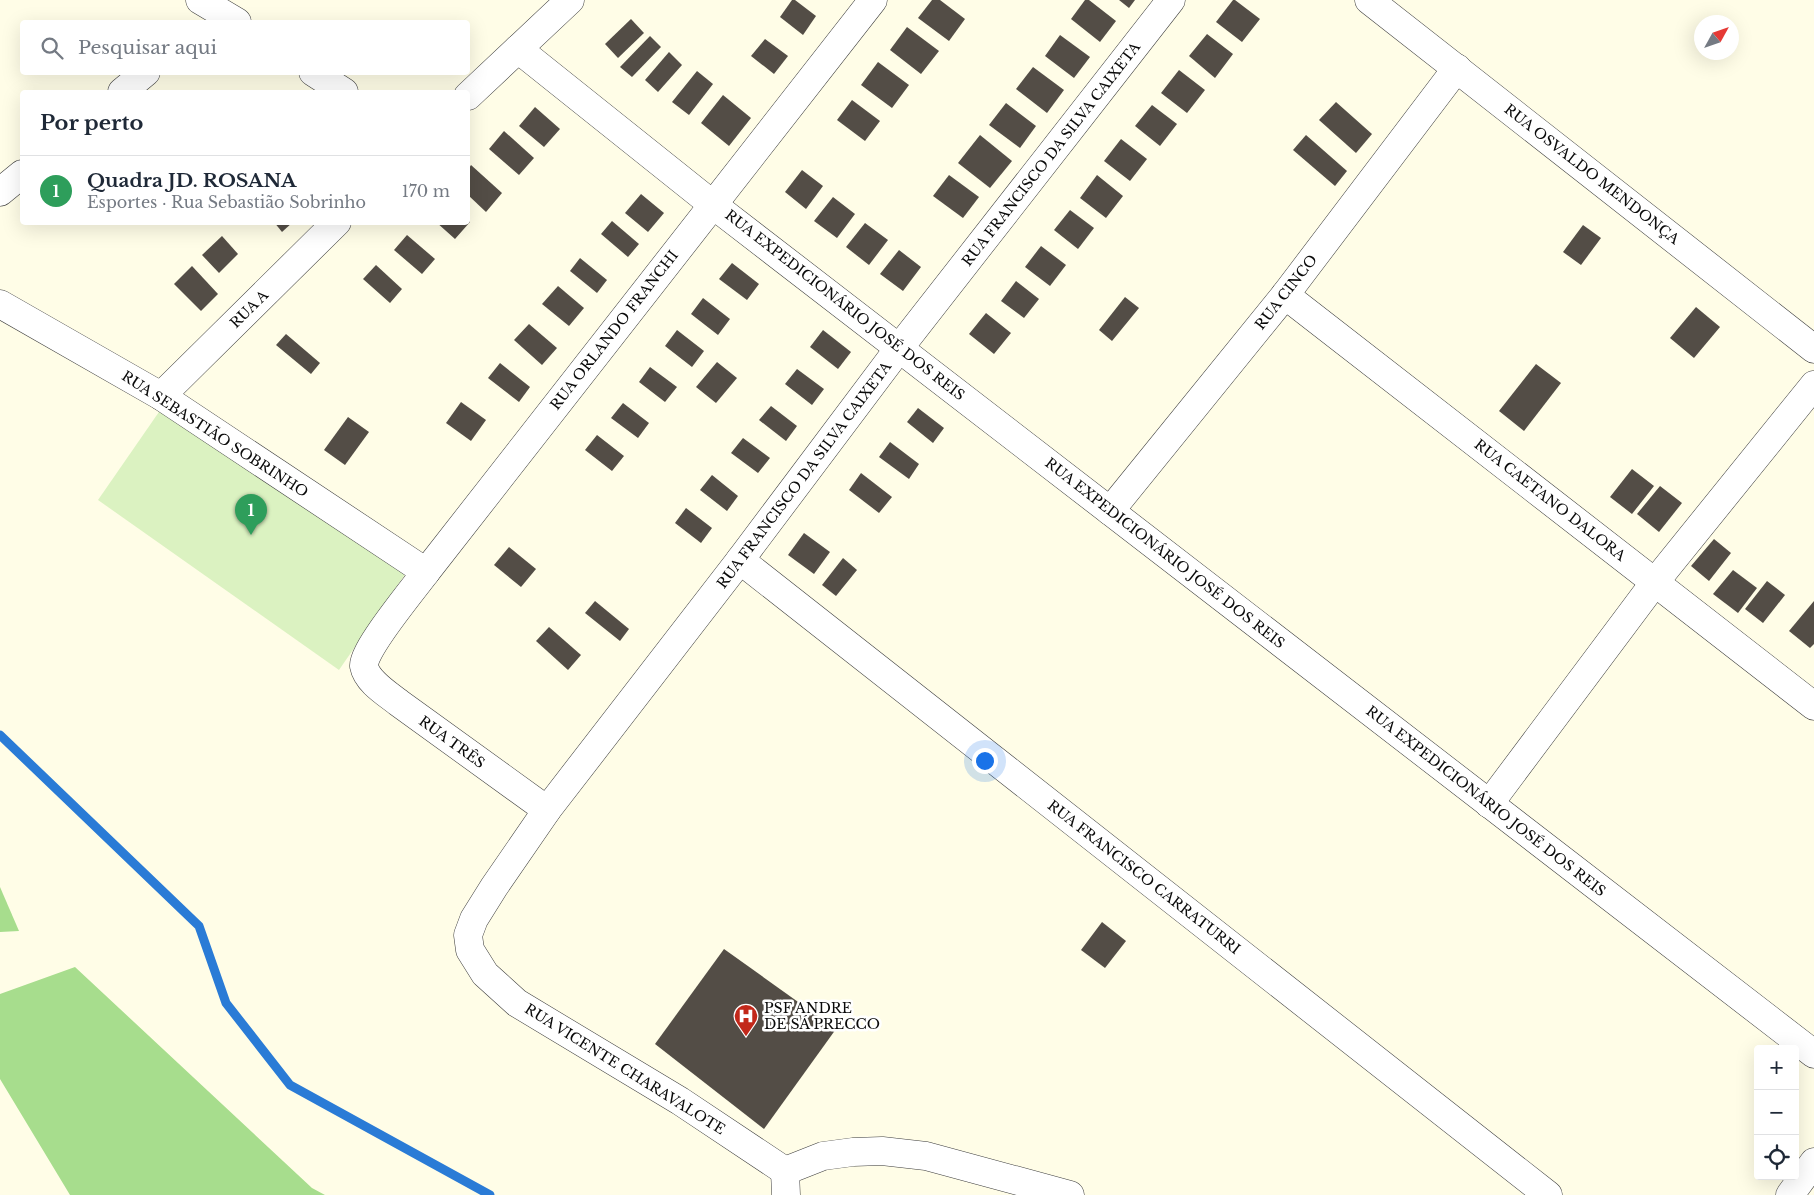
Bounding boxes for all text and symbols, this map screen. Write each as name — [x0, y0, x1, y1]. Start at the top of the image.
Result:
north arrow — [1694, 15, 1739, 60]
search box — [20, 20, 470, 75]
icon: search — [38, 34, 66, 62]
text: Pesquisar aqui — [78, 36, 217, 59]
street label: RUA FRANCISCO DA SILVA CAIXETA — [958, 38, 1144, 270]
street label: RUA OSVALDO MENDONÇA — [1501, 100, 1683, 248]
text: Por perto — [40, 110, 143, 136]
text: Quadra JD. ROSANA — [87, 169, 296, 192]
text: 1 — [53, 181, 59, 201]
text: 170 m — [402, 181, 450, 201]
text: Esportes · Rua Sebastião Sobrinho — [87, 192, 366, 212]
street label: RUA EXPEDICIONÁRIO JOSÉ DOS REIS — [722, 206, 968, 404]
street label: RUA ORLANDO FRANCHI — [546, 247, 682, 413]
street label: RUA CINCO — [1251, 251, 1321, 333]
street label: RUA A — [226, 286, 272, 332]
street label: RUA FRANCISCO DA SILVA CAIXETA — [713, 358, 895, 592]
street label: RUA SEBASTIÃO SOBRINHO — [118, 367, 312, 501]
street label: RUA CAETANO DALORA — [1471, 435, 1629, 565]
street label: RUA EXPEDICIONÁRIO JOSÉ DOS REIS — [1042, 454, 1288, 652]
pin: 1 — [235, 494, 267, 535]
street label: RUA EXPEDICIONÁRIO JOSÉ DOS REIS — [1363, 702, 1609, 900]
street label: RUA TRÊS — [415, 711, 489, 772]
your location — [972, 748, 998, 774]
street label: RUA FRANCISCO CARRATURRI — [1044, 796, 1244, 958]
place label: PSF ANDRE DE SÁ PRECCO — [764, 999, 880, 1033]
street label: RUA VICENTE CHARAVALOTE — [521, 1000, 729, 1138]
hospital icon: PSF ANDRE DE SÁ PRECCO — [733, 1003, 759, 1037]
map controls — [1754, 1045, 1799, 1180]
button: + — [1754, 1045, 1799, 1090]
button: − — [1754, 1090, 1799, 1135]
button: locate — [1754, 1135, 1799, 1180]

